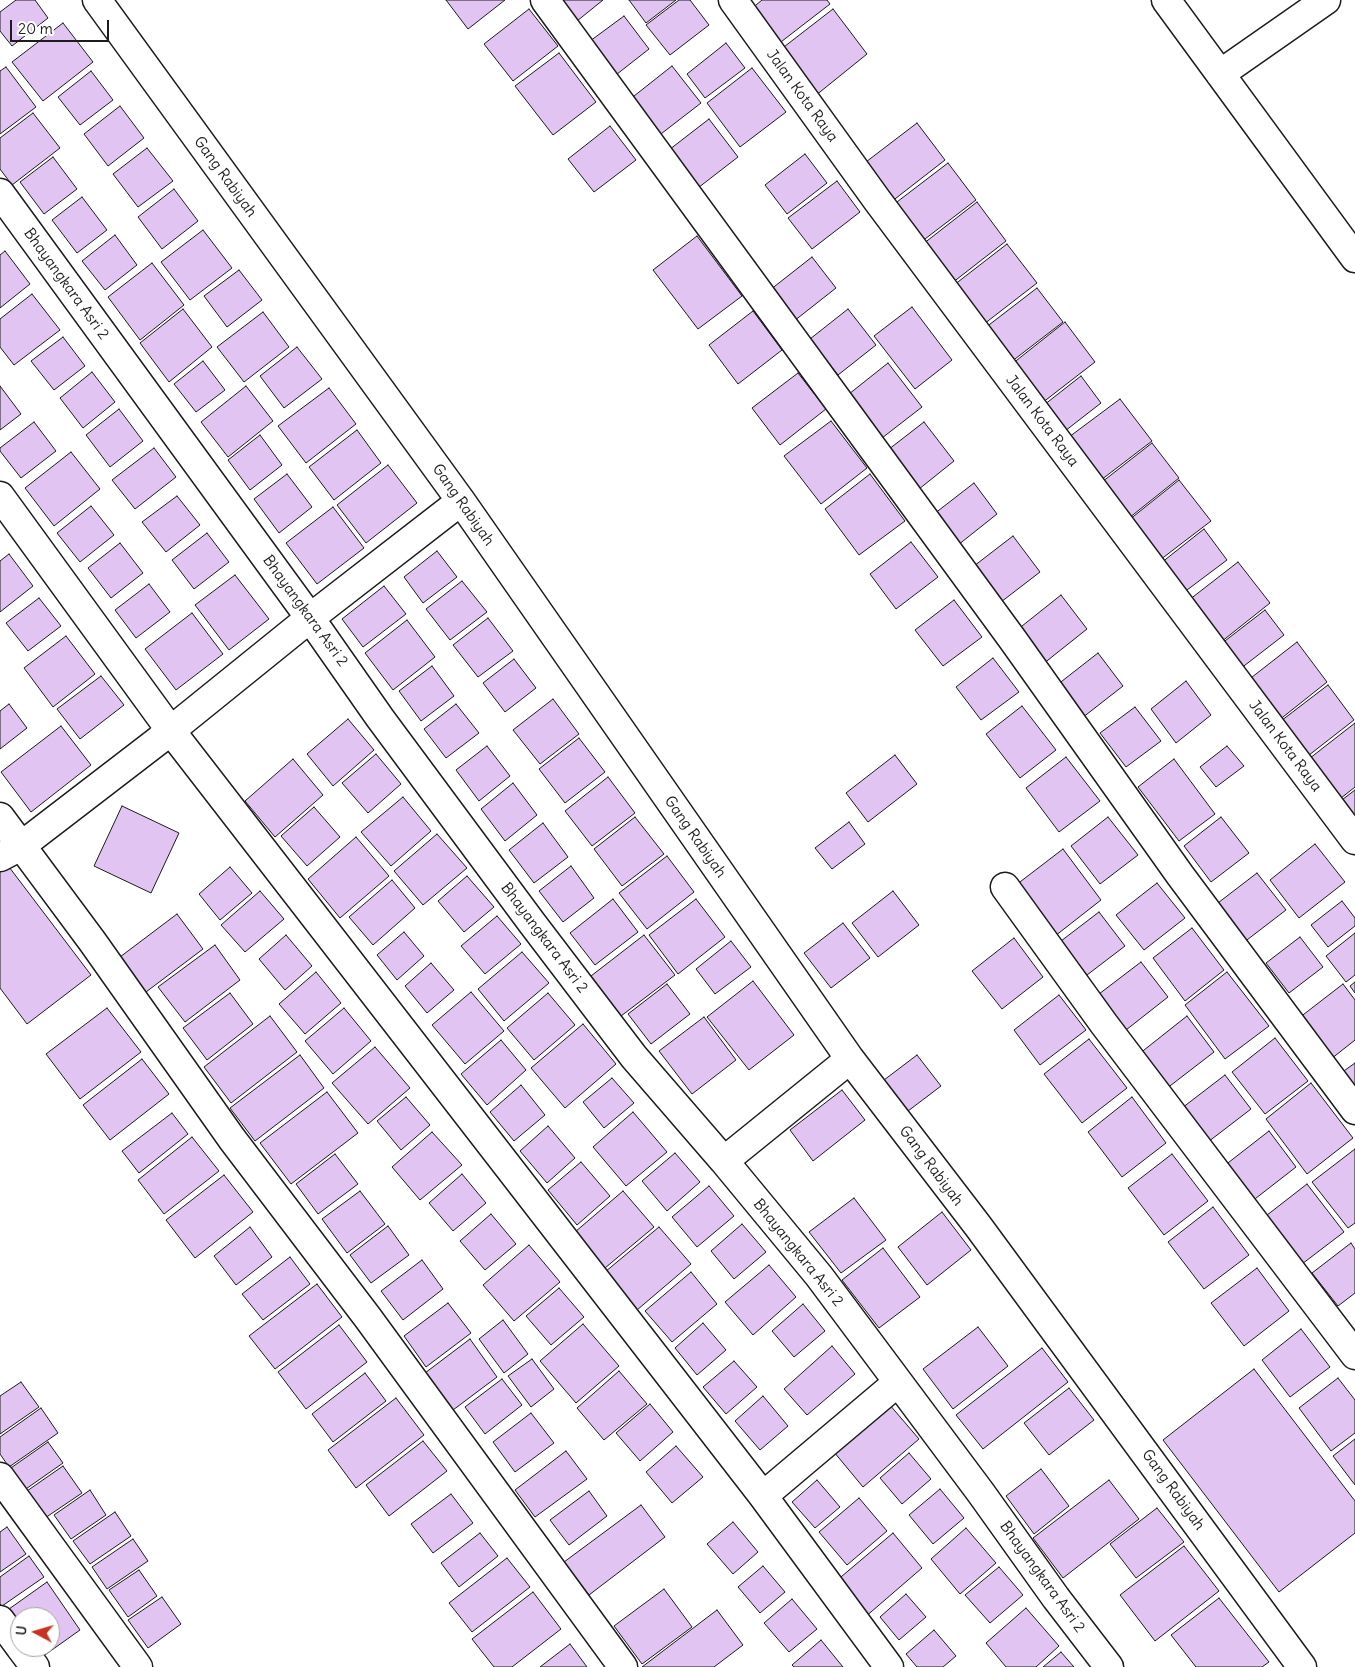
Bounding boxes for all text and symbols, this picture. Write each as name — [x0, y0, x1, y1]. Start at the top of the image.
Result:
scale bar — [12, 10, 111, 42]
text: 20 m — [18, 19, 53, 38]
street label: Jalan Kota Raya — [762, 46, 842, 146]
street label: Gang Rabiyah — [190, 133, 260, 221]
street label: Bhayangkara Asri 2 — [20, 225, 112, 343]
street label: Jalan Kota Raya — [1002, 372, 1082, 470]
street label: Gang Rabiyah — [428, 461, 498, 549]
street label: Bhayangkara Asri 2 — [259, 552, 351, 670]
street label: Jalan Kota Raya — [1245, 697, 1325, 795]
street label: Gang Rabiyah — [660, 793, 730, 881]
street label: Bhayangkara Asri 2 — [497, 879, 591, 997]
street label: Gang Rabiyah — [895, 1122, 967, 1210]
street label: Bhayangkara Asri 2 — [749, 1196, 847, 1310]
street label: Gang Rabiyah — [1138, 1446, 1208, 1534]
street label: Bhayangkara Asri 2 — [996, 1518, 1088, 1636]
north arrow — [10, 1607, 60, 1657]
text: U — [12, 1625, 31, 1636]

